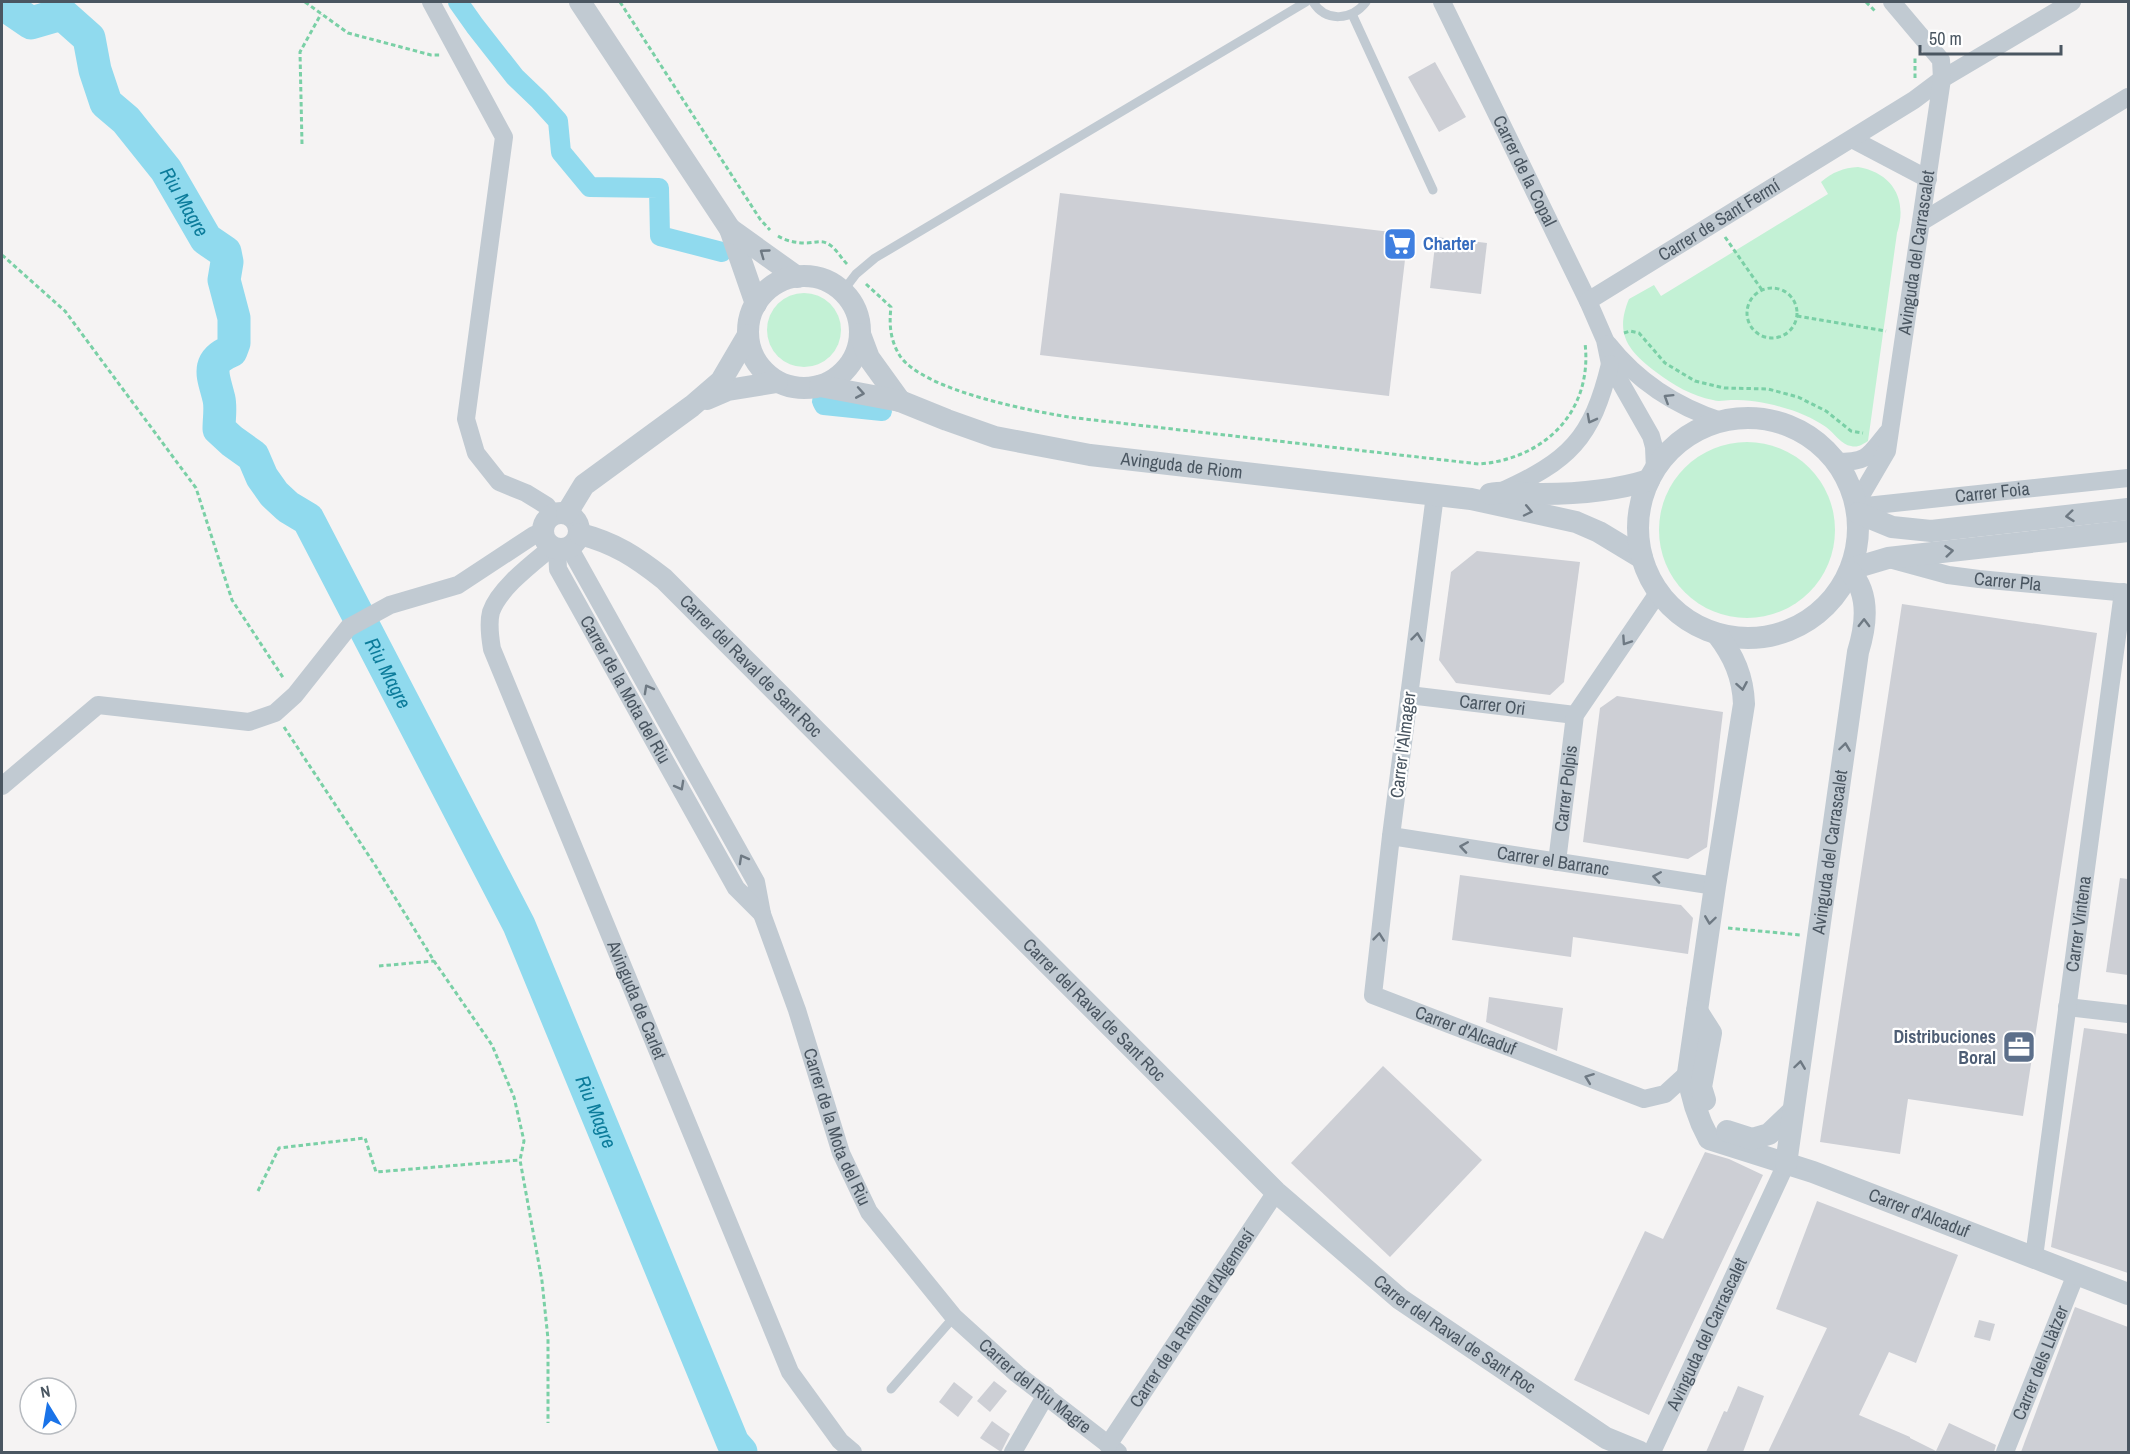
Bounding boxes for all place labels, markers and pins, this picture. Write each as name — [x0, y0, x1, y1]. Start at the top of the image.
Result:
supermarket icon: Charter — [1382, 226, 1418, 262]
place label: Charter — [1423, 231, 1476, 256]
place label: Distribuciones Boral — [1893, 1024, 1996, 1070]
office icon: Distribuciones Boral — [2001, 1029, 2037, 1065]

